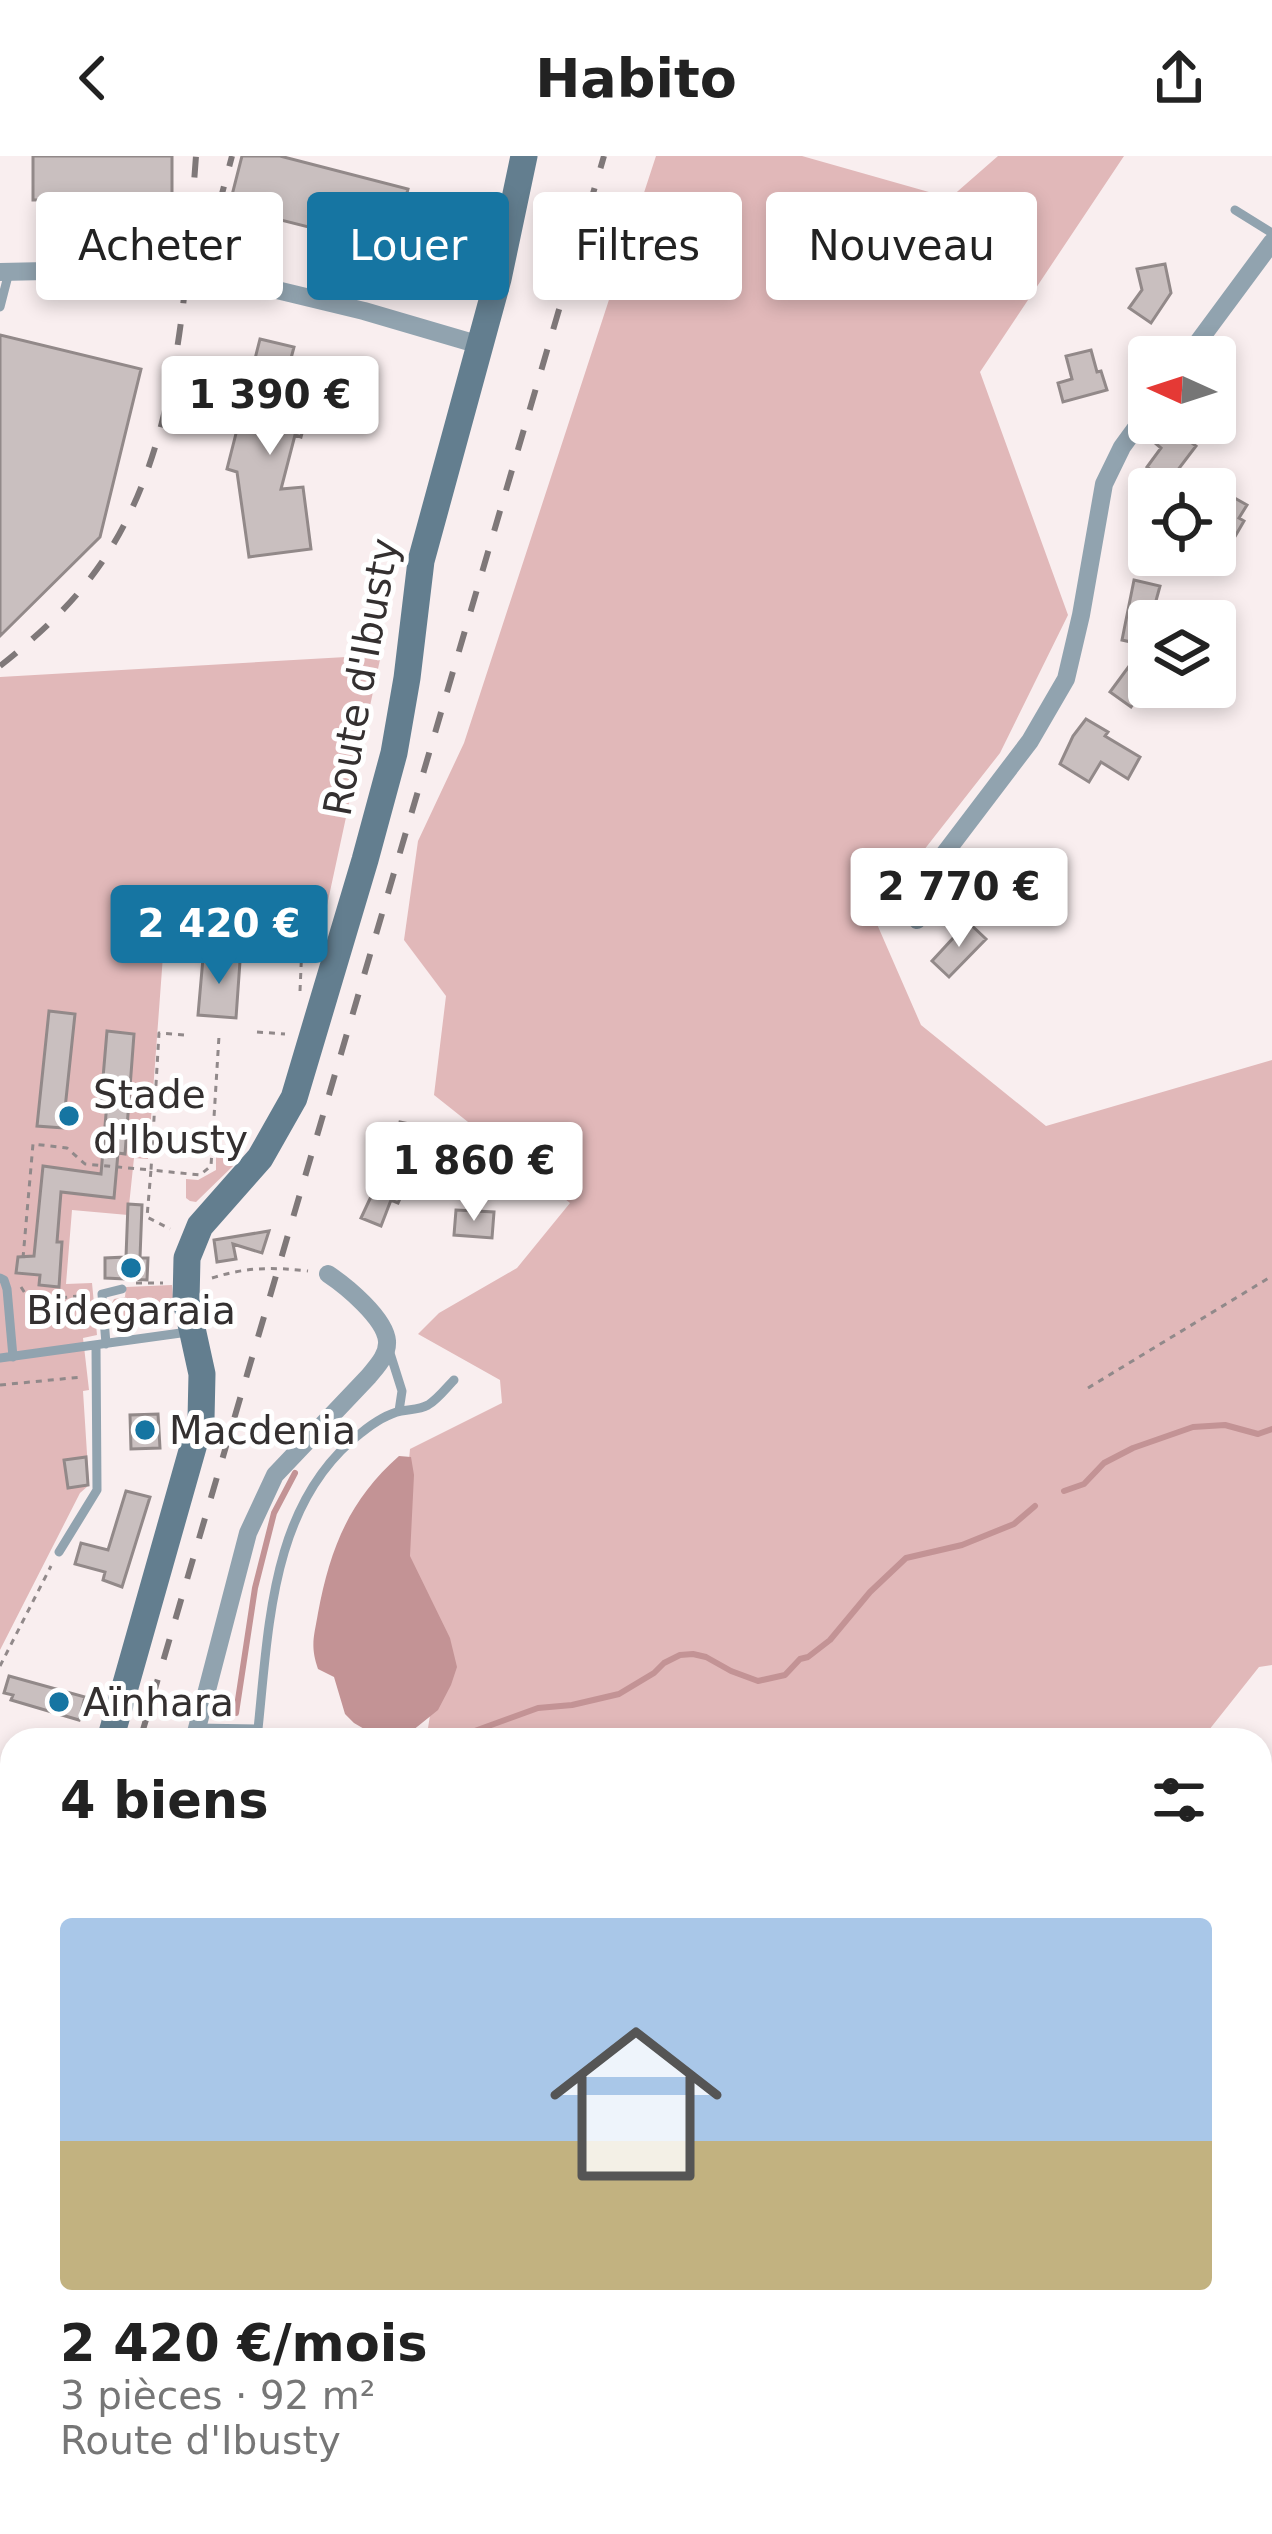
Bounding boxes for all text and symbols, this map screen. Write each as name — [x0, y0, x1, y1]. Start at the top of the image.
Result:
icon: back — [60, 45, 126, 111]
icon: share — [1146, 45, 1212, 111]
text: Habito — [535, 47, 737, 110]
chip: Acheter — [36, 192, 283, 300]
chip: Louer — [307, 192, 509, 300]
chip: Filtres — [533, 192, 742, 300]
chip: Nouveau — [766, 192, 1037, 300]
north arrow — [1128, 336, 1236, 444]
map controls — [1128, 336, 1236, 708]
pin: 1 390 € — [159, 356, 381, 458]
text: 1 390 € — [189, 372, 351, 417]
button: locate — [1128, 468, 1236, 576]
street label: Route d'Ibusty — [314, 535, 408, 819]
button: layers — [1128, 600, 1236, 708]
pin: 2 770 € — [848, 848, 1070, 950]
text: 2 770 € — [878, 864, 1040, 909]
pin: 2 420 € — [108, 885, 330, 987]
text: 2 420 € — [138, 901, 300, 946]
place label: Stade d'Ibusty — [93, 1072, 248, 1162]
marker: Stade d'Ibusty — [56, 1103, 82, 1129]
pin: 1 860 € — [363, 1122, 585, 1224]
text: 1 860 € — [393, 1138, 555, 1183]
marker: Bidegaraia — [118, 1255, 144, 1281]
place label: Bidegaraia — [26, 1288, 236, 1333]
place label: Macdenia — [169, 1408, 356, 1453]
marker: Macdenia — [132, 1417, 158, 1443]
place label: Aïnhara — [83, 1680, 234, 1725]
marker: Aïnhara — [46, 1689, 72, 1715]
icon: filters — [1146, 1767, 1212, 1833]
text: 4 biens — [60, 1771, 268, 1830]
icon: home — [528, 1996, 744, 2212]
text: 2 420 €/mois — [60, 2314, 428, 2373]
text: 3 pièces · 92 m² — [60, 2373, 375, 2418]
text: Route d'Ibusty — [60, 2418, 341, 2463]

